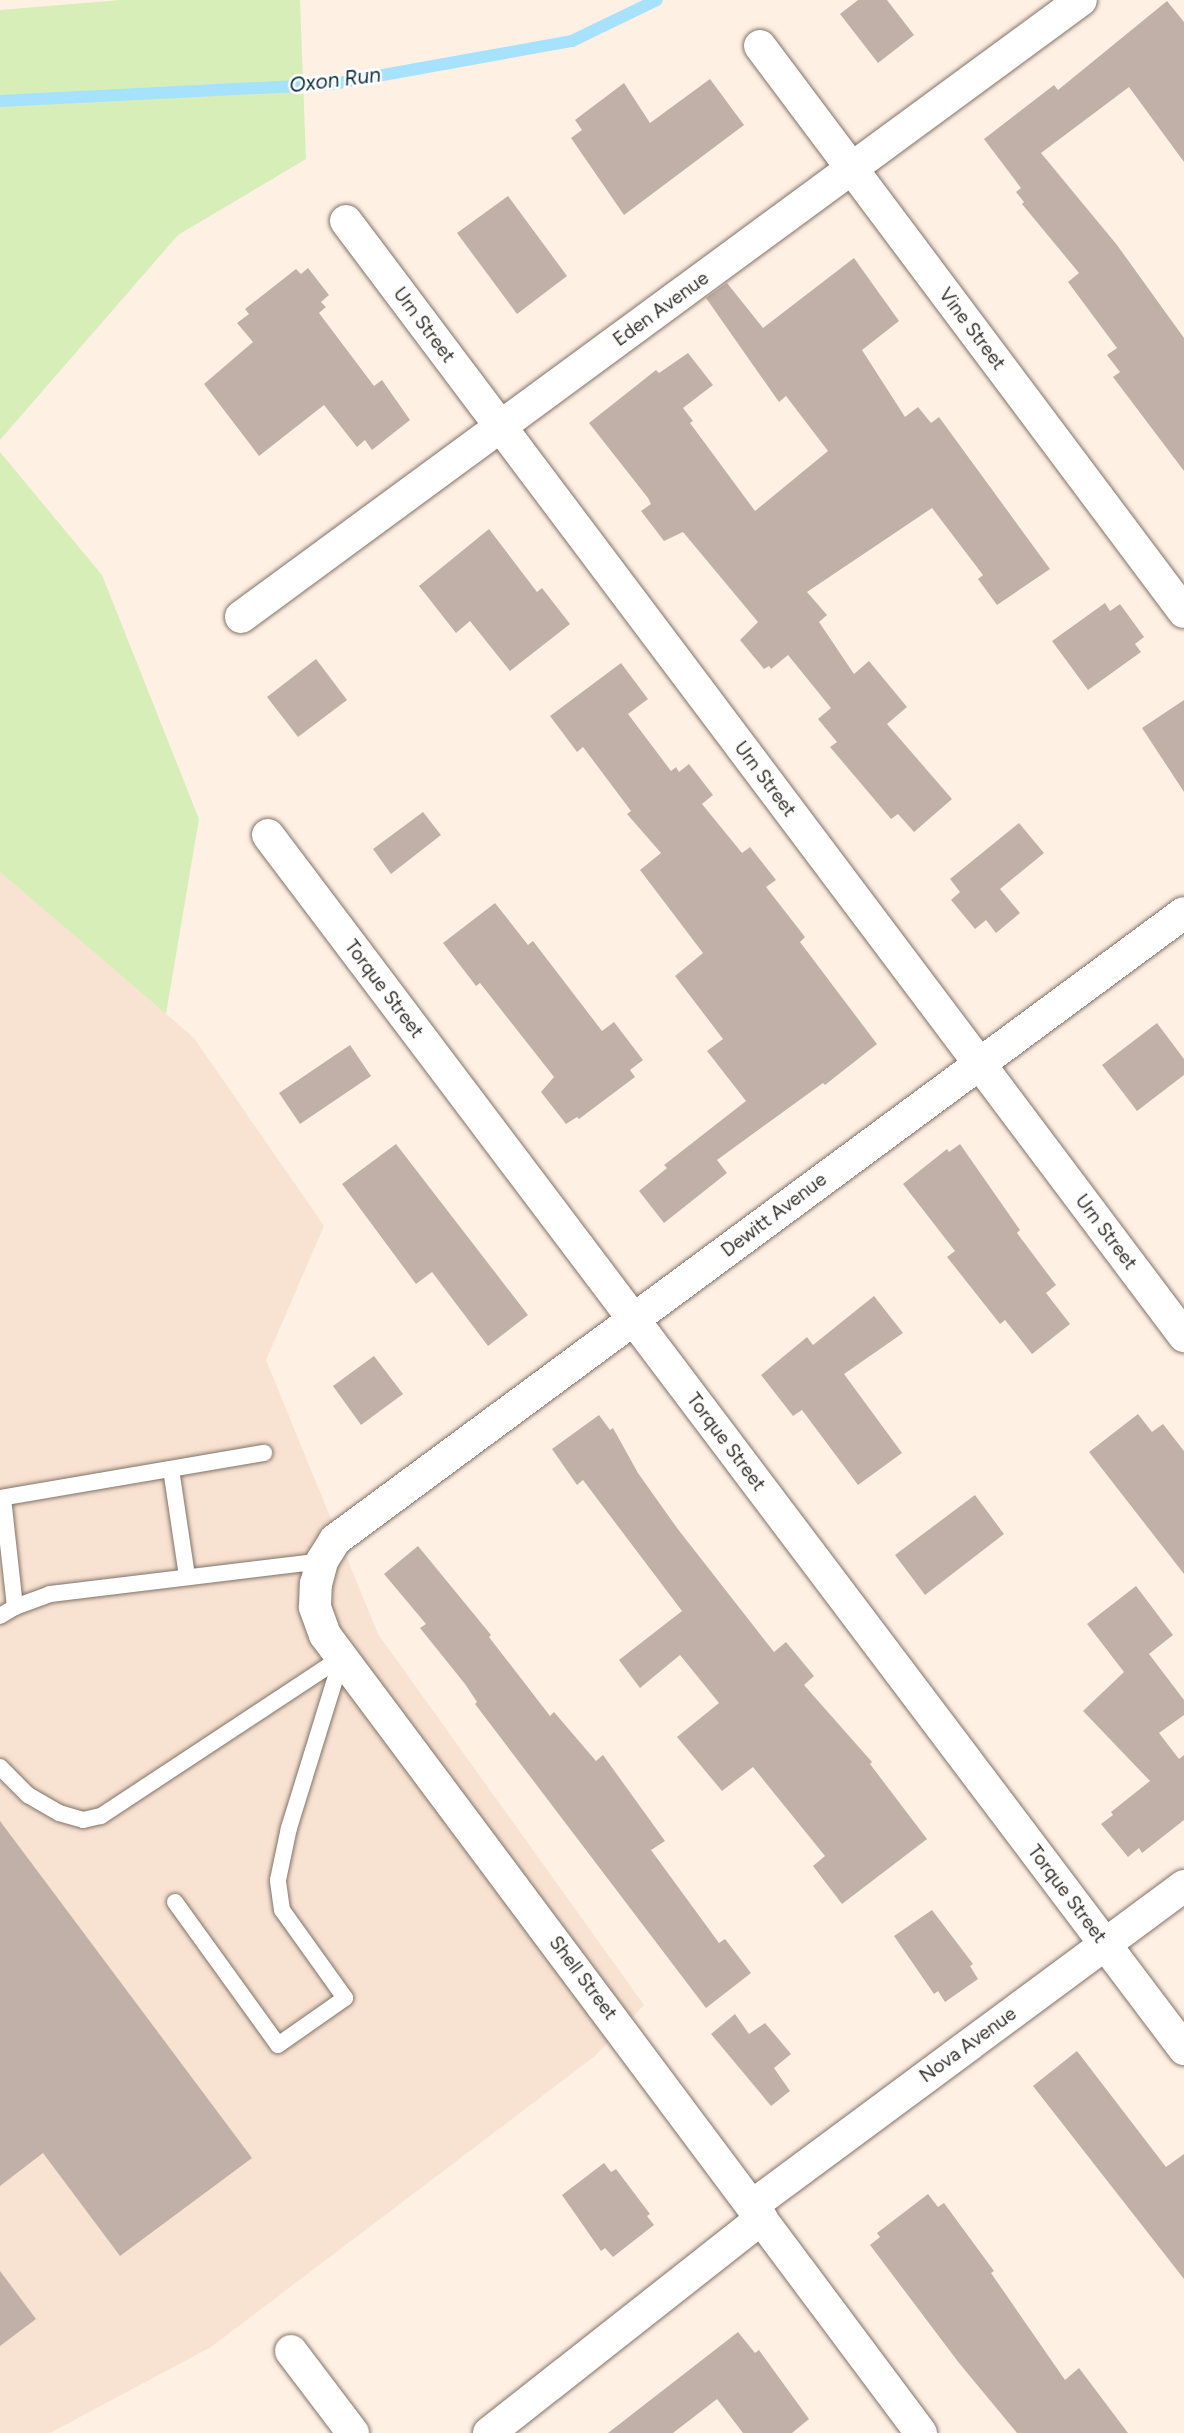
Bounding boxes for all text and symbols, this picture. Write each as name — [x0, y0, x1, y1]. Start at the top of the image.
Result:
water label: Oxon Run — [288, 62, 382, 98]
street label: Eden Avenue — [609, 267, 713, 351]
street label: Urn Street — [388, 283, 460, 367]
street label: Vine Street — [934, 284, 1010, 374]
street label: Urn Street — [729, 737, 801, 821]
street label: Torque Street — [340, 936, 428, 1042]
street label: Dewitt Avenue — [717, 1168, 831, 1262]
street label: Urn Street — [1070, 1190, 1142, 1274]
street label: Torque Street — [682, 1389, 770, 1495]
street label: Torque Street — [1023, 1841, 1111, 1947]
street label: Shell Street — [544, 1932, 622, 2024]
street label: Nova Avenue — [915, 2002, 1021, 2088]

